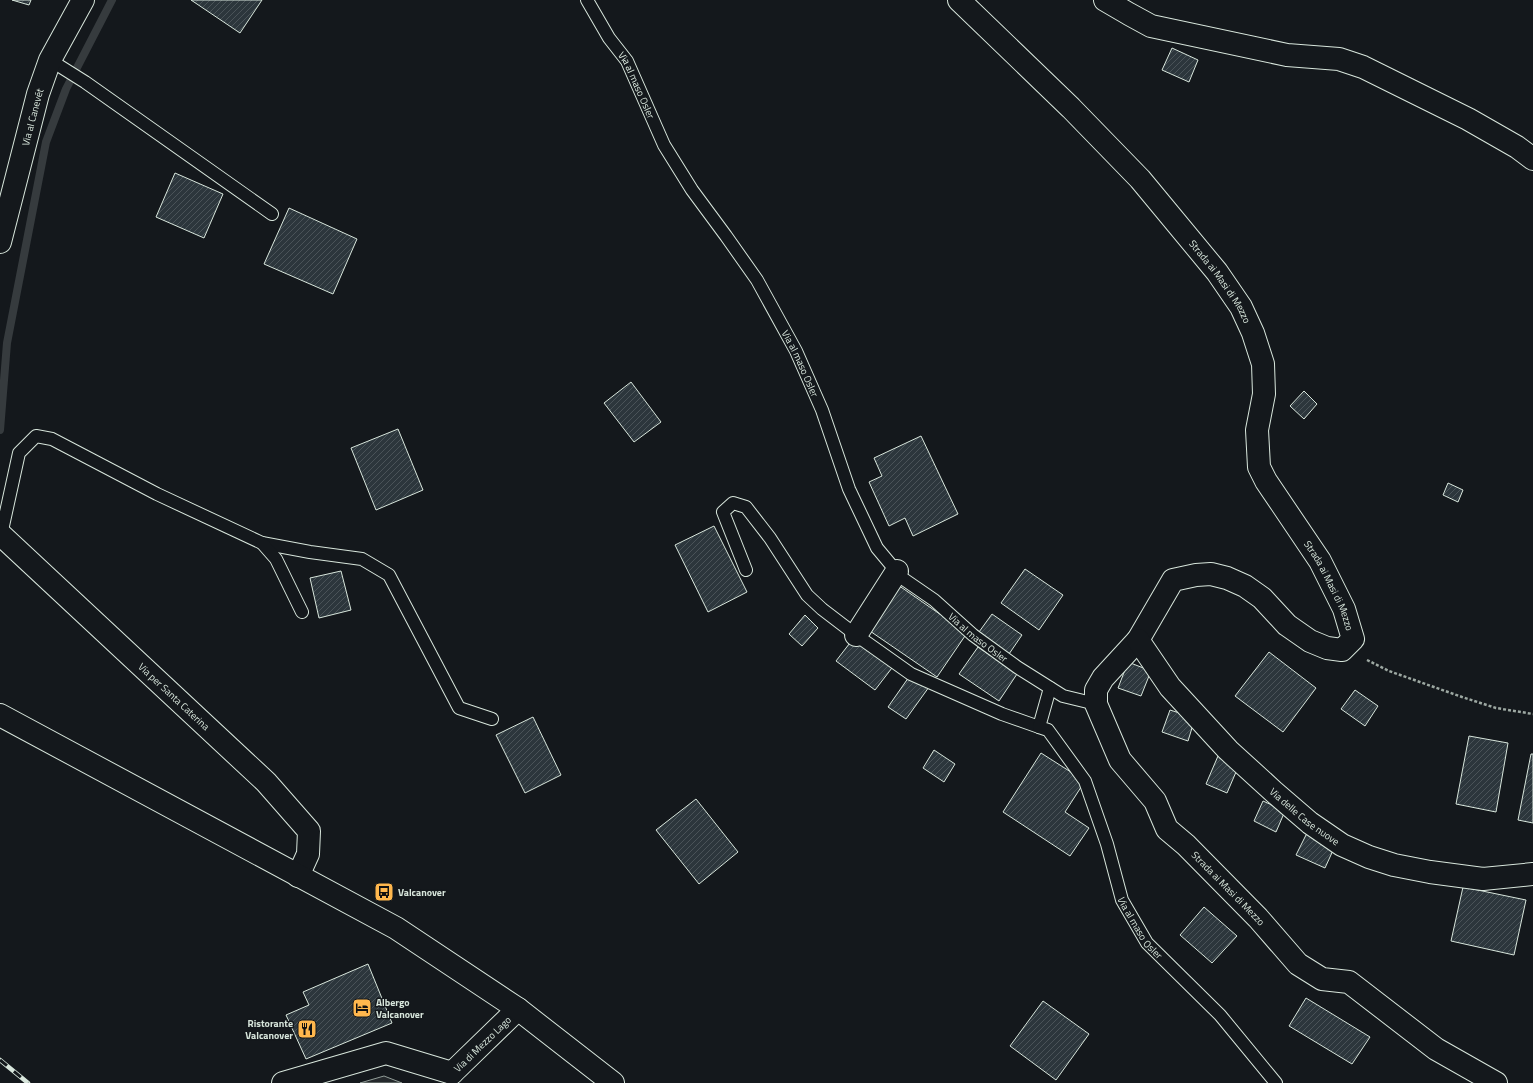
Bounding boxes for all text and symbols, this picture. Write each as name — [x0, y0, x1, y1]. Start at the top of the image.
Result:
street label: Via al maso Osler — [615, 48, 659, 121]
street label: Via al Canevét — [17, 86, 47, 147]
street label: Strada ai Masi di Mezzo — [1186, 236, 1255, 325]
street label: Via al maso Osler — [778, 327, 823, 400]
street label: Strada ai Masi di Mezzo — [1301, 537, 1358, 632]
street label: Via al maso Osler — [945, 609, 1012, 666]
street label: Via per Santa Caterina — [135, 659, 213, 733]
street label: Via delle Case nuove — [1266, 784, 1343, 849]
street label: Strada ai Masi di Mezzo — [1188, 847, 1269, 929]
bus stop icon: Valcanover — [373, 881, 395, 903]
place label: Valcanover — [398, 885, 446, 900]
street label: Via al maso Osler — [1114, 895, 1167, 963]
place label: Albergo Valcanover — [376, 995, 424, 1022]
hotel icon: Albergo Valcanover — [351, 997, 373, 1019]
street label: Via di Mezzo Lago — [450, 1012, 514, 1075]
place label: Ristorante Valcanover — [245, 1016, 293, 1043]
restaurant icon: Ristorante Valcanover — [296, 1018, 318, 1040]

